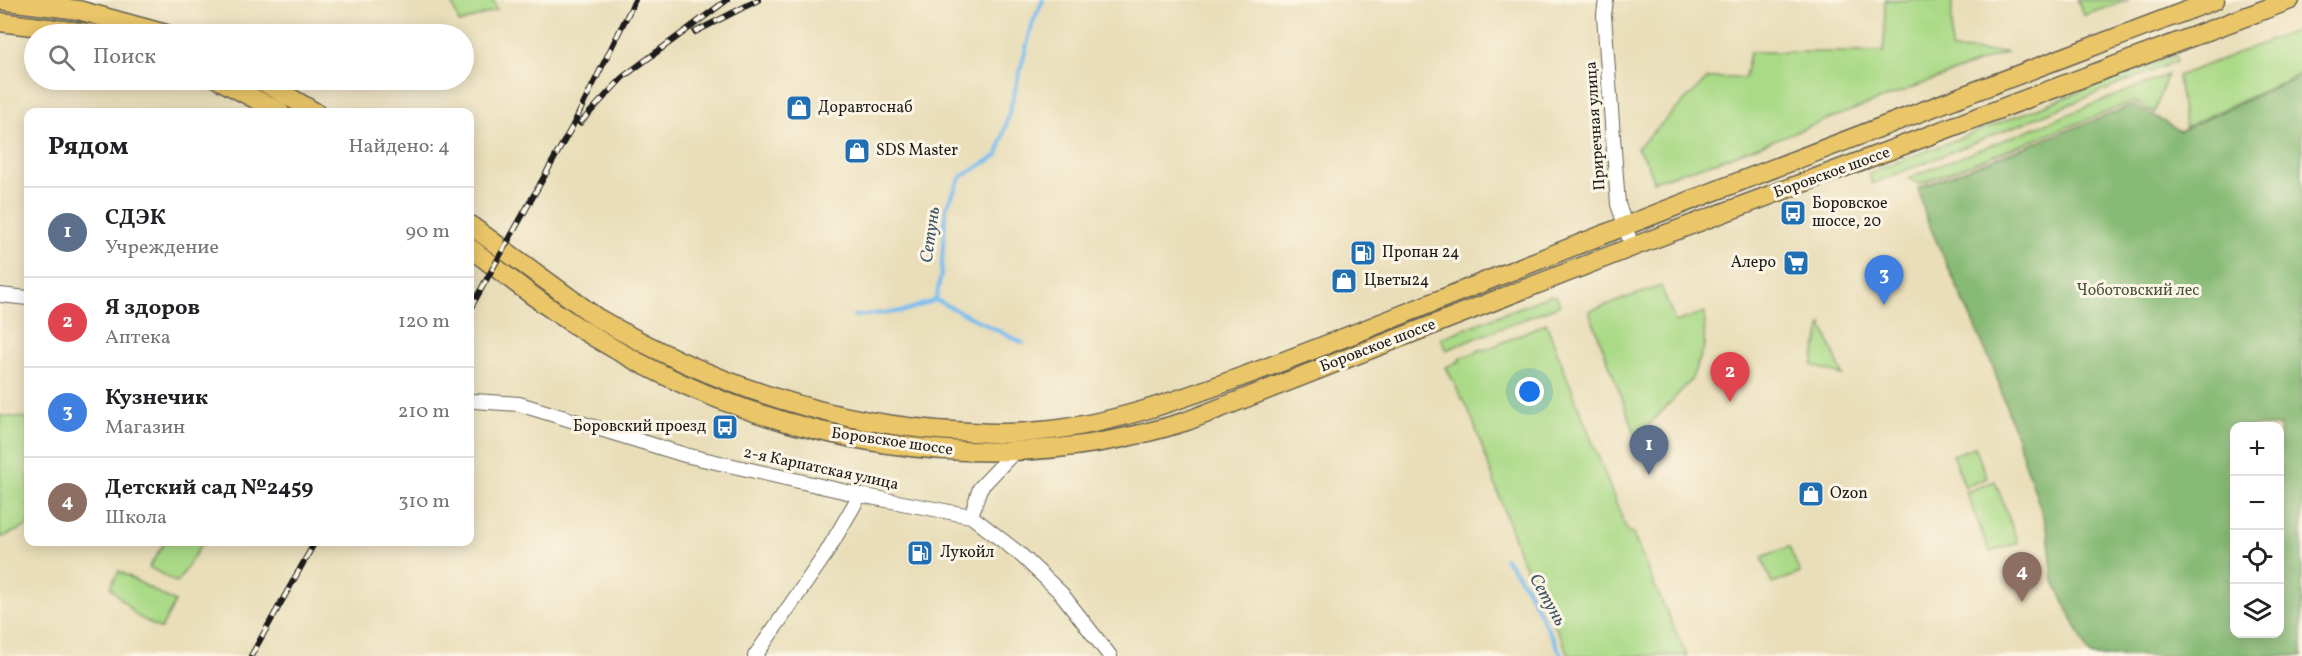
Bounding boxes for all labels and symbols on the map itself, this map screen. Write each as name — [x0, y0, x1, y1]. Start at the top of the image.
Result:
street label: Приречная улица — [1581, 61, 1611, 191]
shop icon: Доравтоснаб — [784, 93, 814, 123]
place label: Доравтоснаб — [818, 97, 913, 119]
shop icon: SDS Master — [842, 136, 872, 166]
place label: SDS Master — [876, 140, 958, 162]
street label: Боровское шоссе — [1771, 142, 1893, 204]
place label: Боровское шоссе, 20 — [1812, 193, 1888, 233]
bus stop icon: Боровское шоссе, 20 — [1778, 198, 1808, 228]
water label: Сетунь — [915, 205, 947, 265]
fuel station icon: Пропан 24 — [1348, 238, 1378, 268]
place label: Пропан 24 — [1382, 242, 1459, 264]
supermarket icon: Алеро — [1781, 248, 1811, 278]
place label: Алеро — [1731, 252, 1776, 274]
pin: 3 — [1864, 256, 1904, 305]
shop icon: Цветы24 — [1329, 266, 1359, 296]
place label: Цветы24 — [1364, 270, 1429, 292]
park label: Чоботовский лес — [2076, 280, 2200, 302]
street label: Боровское шоссе — [1317, 314, 1439, 378]
pin: 2 — [1710, 352, 1750, 402]
your location — [1515, 377, 1544, 406]
bus stop icon: Боровский проезд — [710, 412, 740, 442]
place label: Боровский проезд — [573, 416, 706, 438]
street label: Боровское шоссе — [830, 423, 954, 461]
pin: 1 — [1630, 426, 1668, 475]
street label: 2-я Карпатская улица — [741, 442, 901, 496]
shop icon: Ozon — [1796, 479, 1826, 509]
place label: Ozon — [1830, 483, 1868, 505]
fuel station icon: Лукойл — [905, 538, 935, 568]
place label: Лукойл — [940, 542, 995, 564]
pin: 4 — [2002, 552, 2042, 602]
water label: Сетунь — [1522, 569, 1572, 631]

